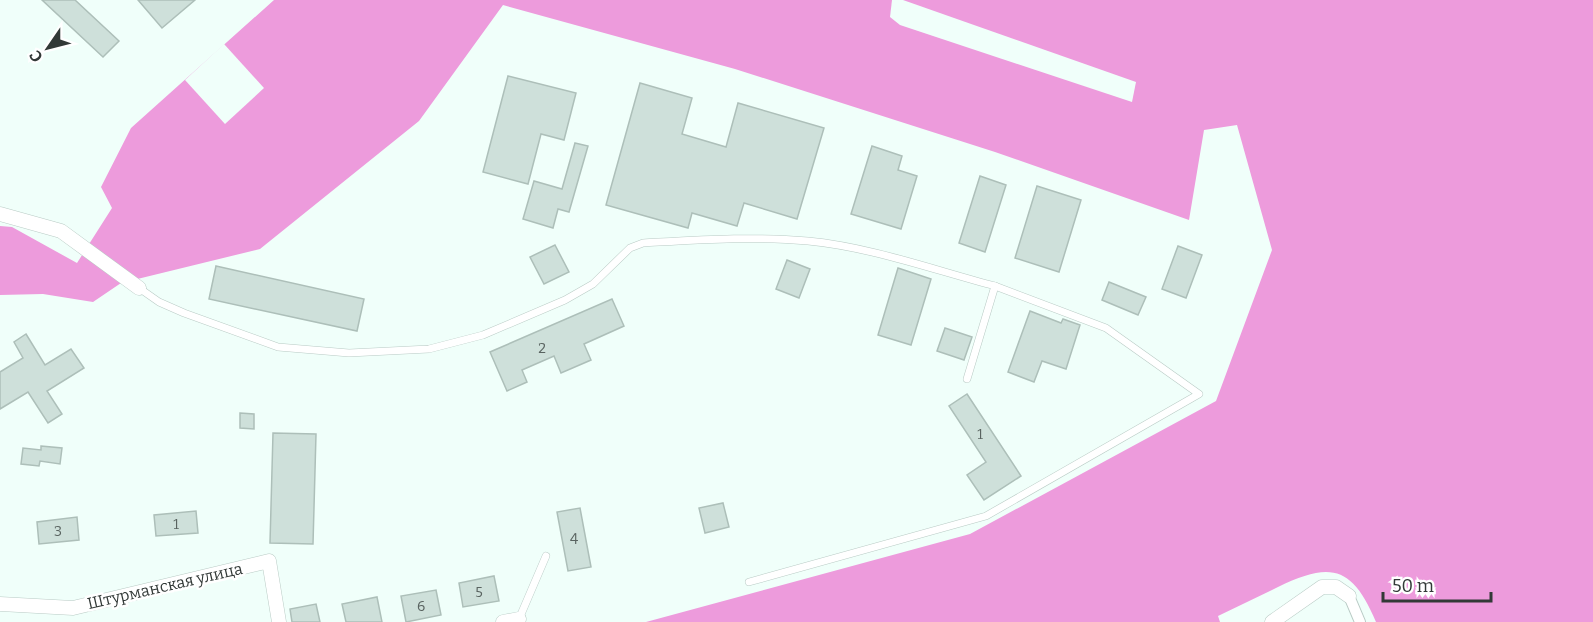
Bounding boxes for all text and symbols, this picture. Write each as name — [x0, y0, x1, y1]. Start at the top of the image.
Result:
north arrow — [18, 18, 78, 78]
text: С — [25, 47, 47, 66]
house number: 2 — [538, 340, 546, 357]
house number: 1 — [977, 426, 983, 443]
house number: 1 — [173, 516, 179, 533]
house number: 3 — [54, 523, 62, 540]
house number: 4 — [570, 531, 578, 548]
street label: Штурманская улица — [85, 559, 245, 613]
scale bar — [1383, 565, 1491, 603]
text: 50 m — [1392, 575, 1434, 597]
house number: 5 — [475, 584, 483, 601]
house number: 6 — [417, 598, 425, 615]

